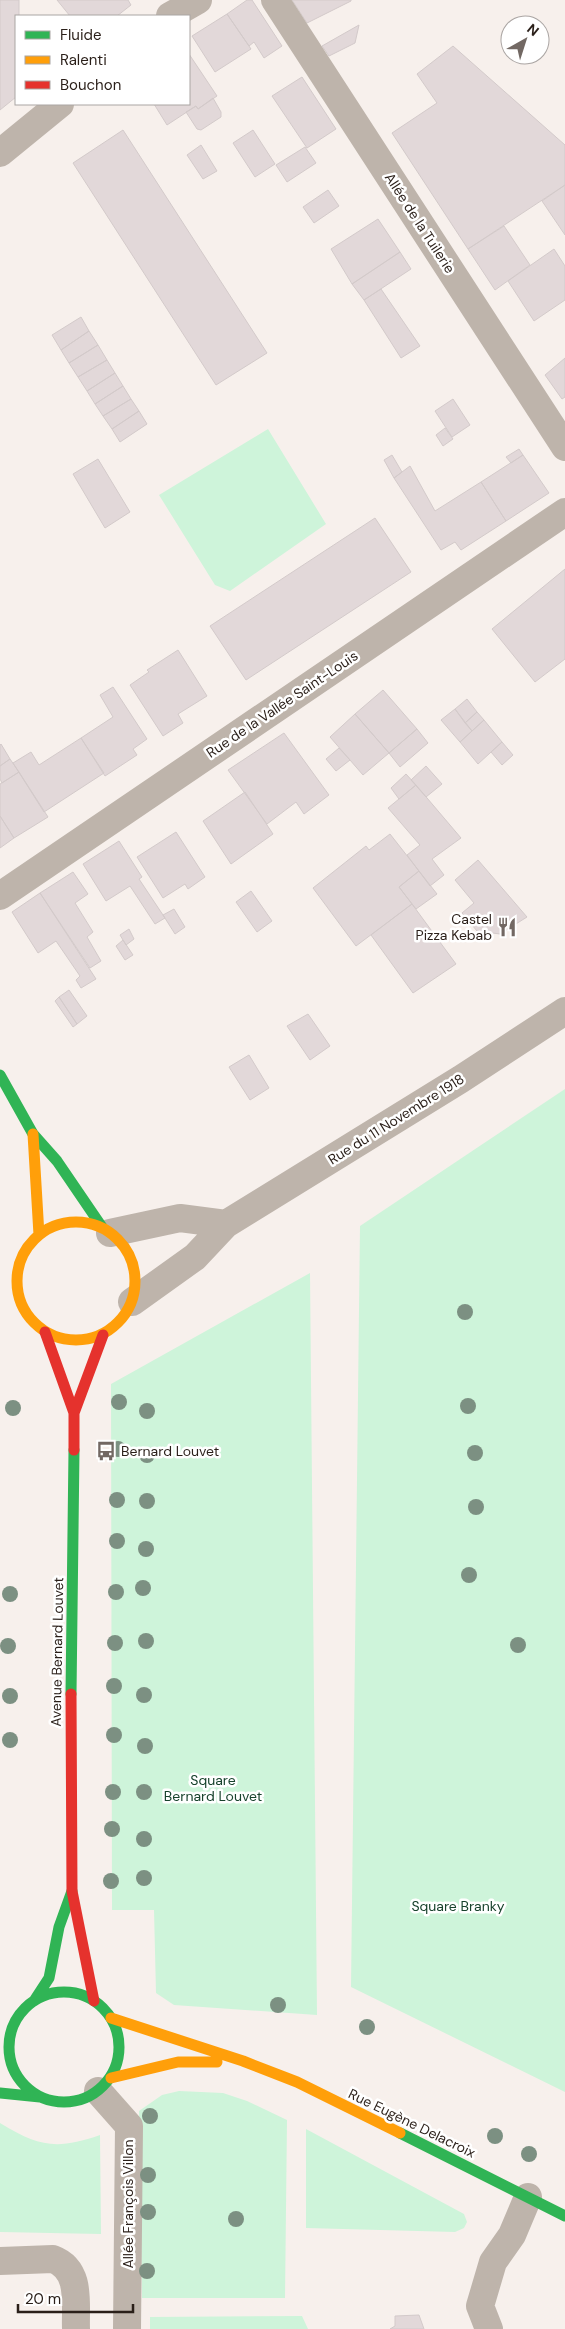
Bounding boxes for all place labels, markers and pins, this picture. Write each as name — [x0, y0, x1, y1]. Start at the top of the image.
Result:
place label: Castel Pizza Kebab — [416, 910, 492, 944]
restaurant icon: Castel Pizza Kebab — [496, 916, 518, 938]
bus stop icon: Bernard Louvet — [95, 1440, 117, 1462]
place label: Bernard Louvet — [121, 1442, 219, 1460]

